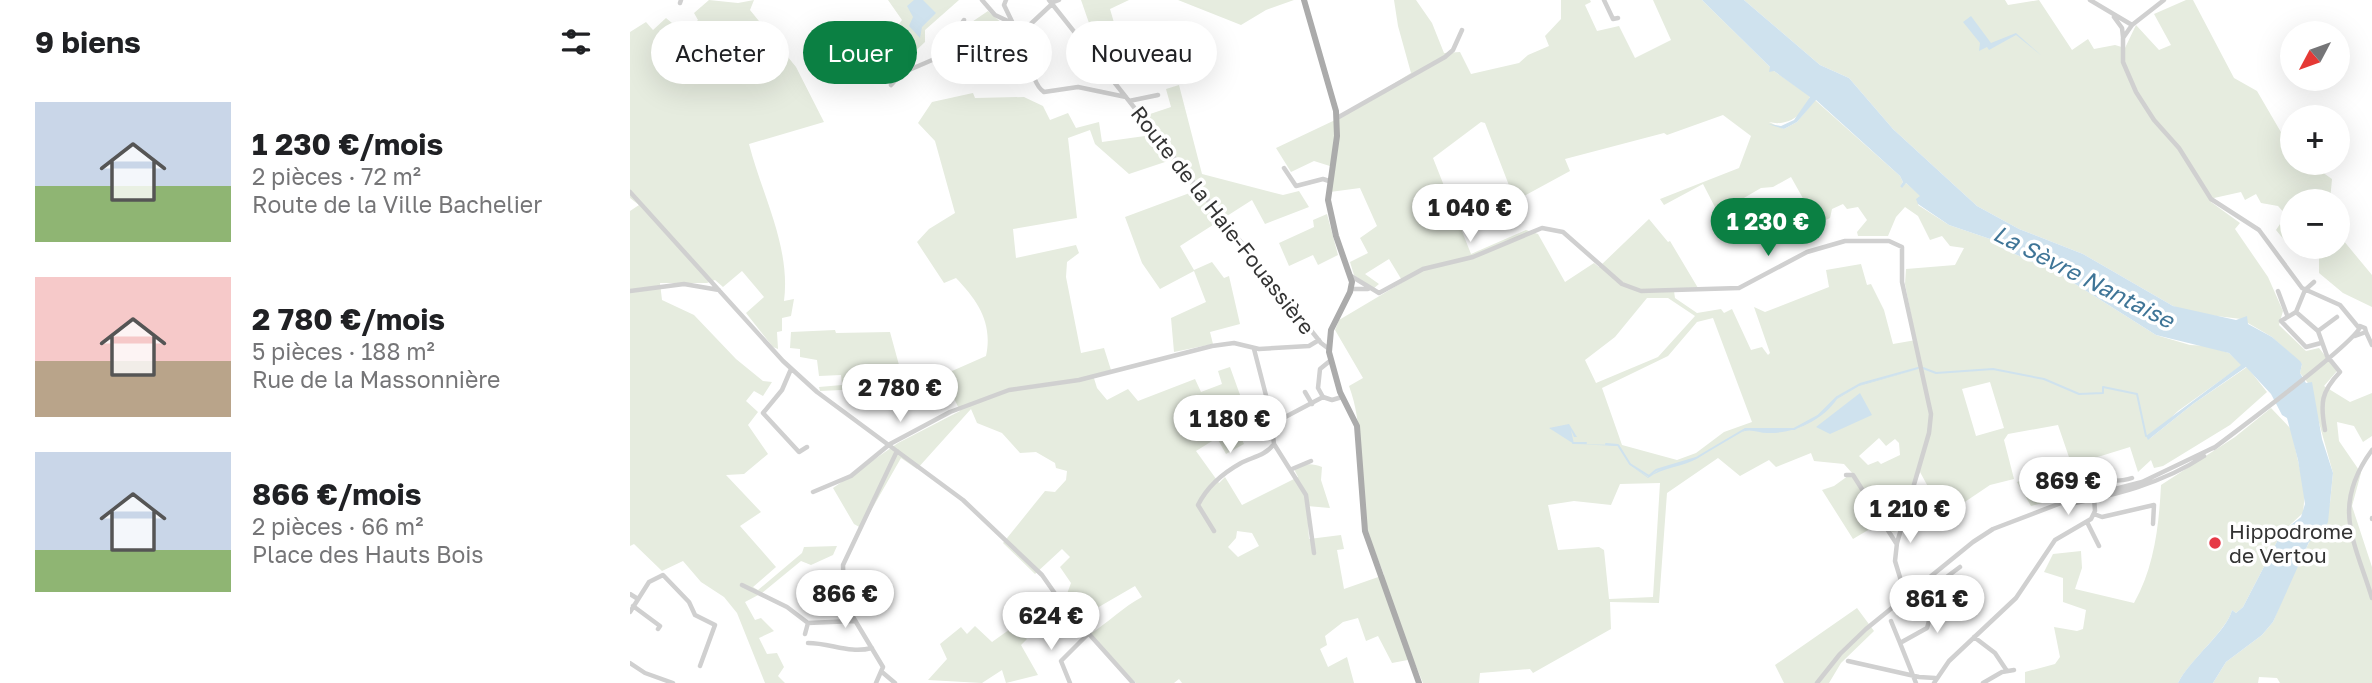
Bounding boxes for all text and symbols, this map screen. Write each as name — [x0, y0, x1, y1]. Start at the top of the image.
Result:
chip: Acheter — [651, 21, 789, 84]
chip: Louer — [803, 21, 917, 84]
chip: Filtres — [931, 21, 1052, 84]
chip: Nouveau — [1066, 21, 1217, 84]
north arrow — [2280, 21, 2350, 91]
map controls — [2280, 21, 2350, 259]
icon: filters — [557, 23, 595, 61]
text: 9 biens — [35, 24, 141, 60]
street label: Route de la Haie-Fouassière — [1126, 101, 1320, 339]
button: + — [2280, 105, 2350, 175]
text: 1 230 €/mois — [252, 126, 443, 162]
icon: home — [91, 130, 175, 214]
text: 2 pièces · 72 m² — [252, 162, 421, 190]
pin: 1 040 € — [1405, 184, 1535, 244]
button: − — [2280, 189, 2350, 259]
text: Route de la Ville Bachelier — [252, 190, 542, 218]
text: 1 040 € — [1428, 193, 1512, 221]
pin: 1 230 € — [1703, 198, 1833, 258]
text: 1 230 € — [1727, 207, 1809, 235]
water label: La Sèvre Nantaise — [1989, 218, 2180, 334]
text: 2 780 €/mois — [252, 301, 445, 337]
icon: home — [91, 305, 175, 389]
text: 5 pièces · 188 m² — [252, 337, 435, 365]
pin: 2 780 € — [835, 364, 965, 424]
text: Rue de la Massonnière — [252, 365, 500, 393]
text: 2 780 € — [858, 373, 942, 401]
pin: 1 180 € — [1165, 396, 1295, 455]
text: 1 180 € — [1189, 404, 1271, 432]
pin: 869 € — [2019, 458, 2117, 517]
text: 869 € — [2035, 466, 2101, 494]
text: 866 €/mois — [252, 476, 422, 512]
icon: home — [91, 480, 175, 564]
pin: 1 210 € — [1845, 486, 1975, 545]
text: 1 210 € — [1870, 494, 1950, 522]
text: 2 pièces · 66 m² — [252, 512, 423, 540]
place label: Hippodrome de Vertou — [2229, 518, 2353, 568]
marker: Hippodrome de Vertou — [2207, 535, 2223, 551]
text: Place des Hauts Bois — [252, 540, 484, 568]
pin: 866 € — [796, 570, 894, 630]
pin: 861 € — [1888, 576, 1986, 635]
text: 866 € — [812, 579, 878, 607]
text: 861 € — [1905, 584, 1969, 612]
pin: 624 € — [1002, 592, 1100, 652]
text: 624 € — [1019, 601, 1083, 629]

